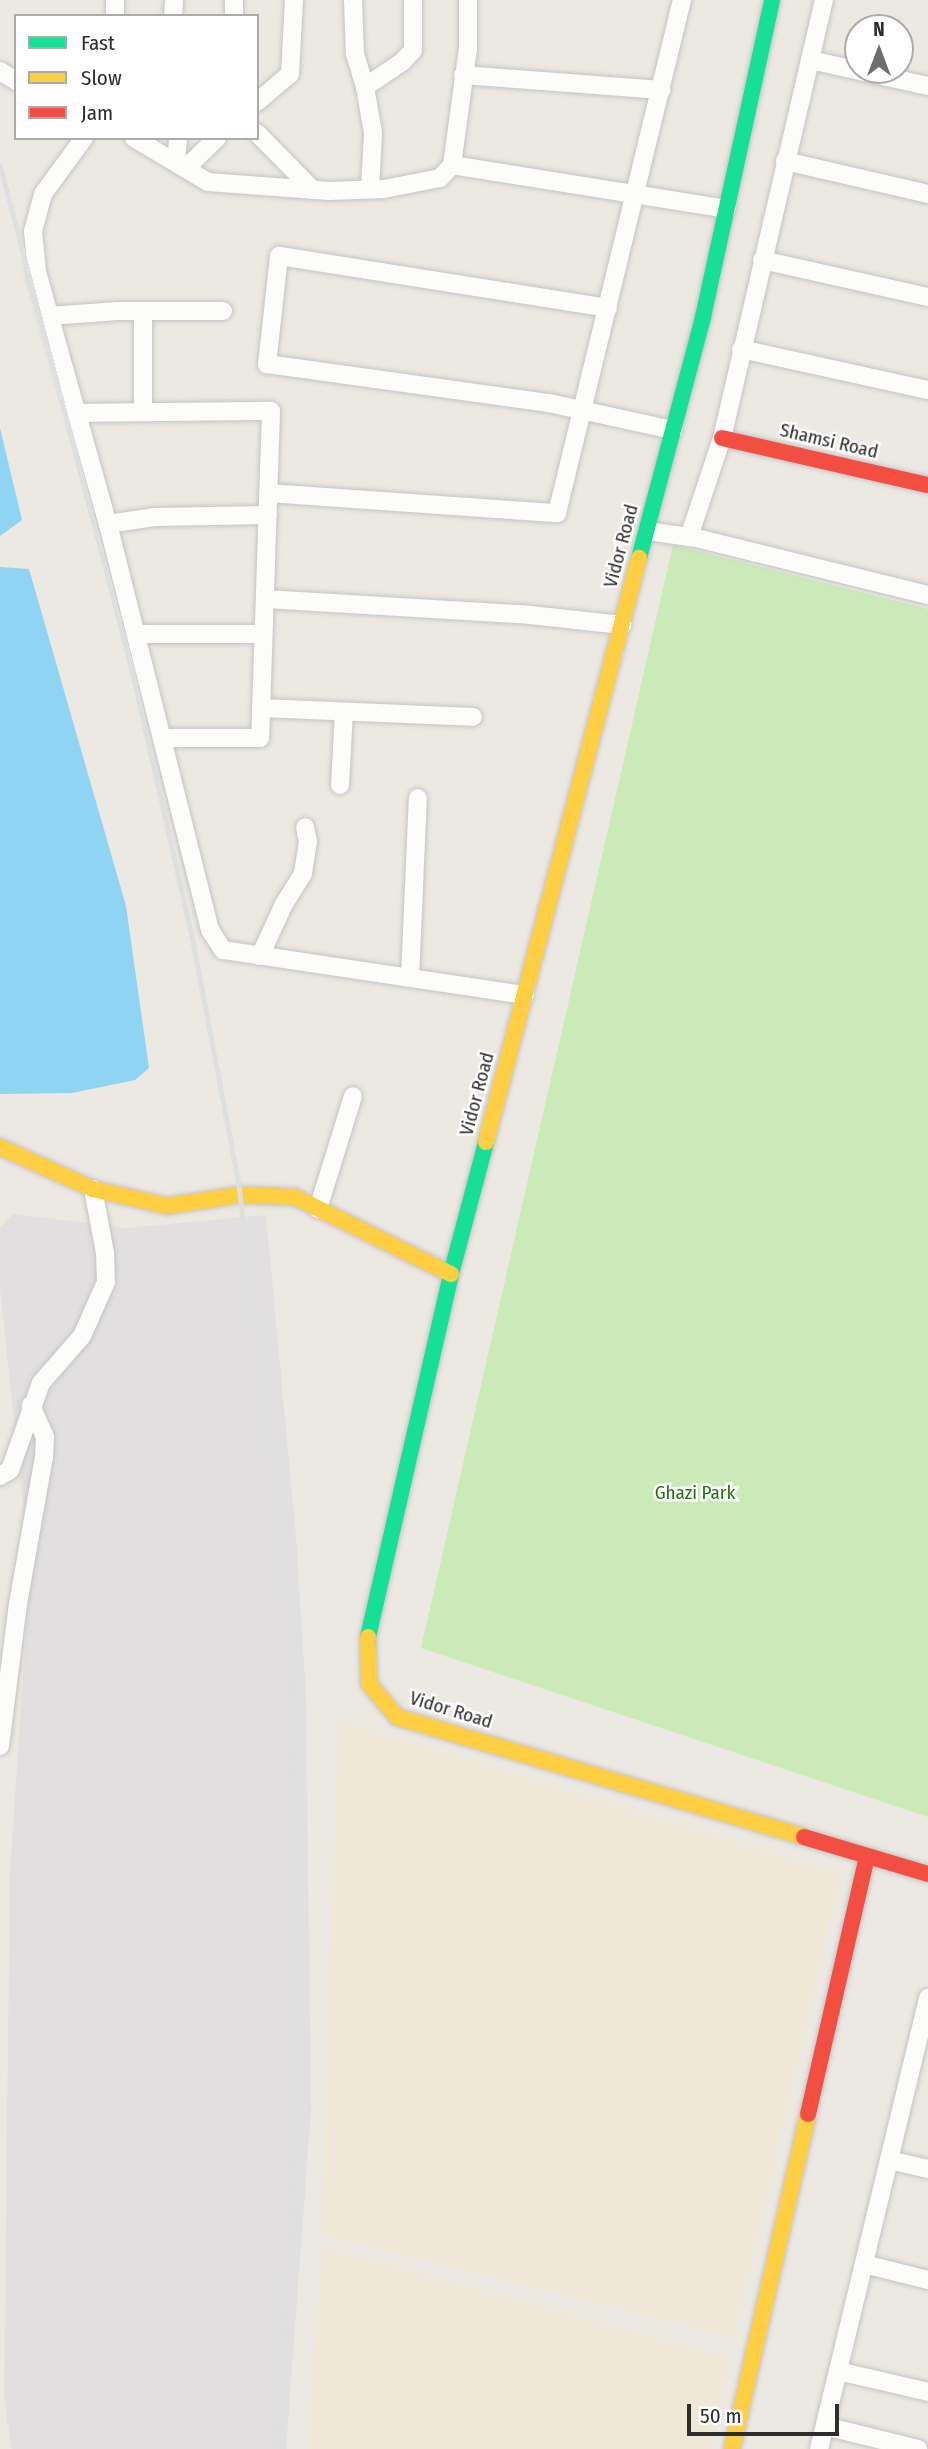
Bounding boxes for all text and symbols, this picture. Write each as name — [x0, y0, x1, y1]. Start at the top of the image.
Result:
legend — [14, 14, 259, 140]
north arrow — [844, 14, 914, 84]
text: N — [873, 18, 885, 41]
text: Fast — [81, 30, 115, 56]
text: Slow — [81, 65, 122, 91]
text: Jam — [81, 100, 113, 126]
street label: Shamsi Road — [778, 419, 880, 463]
street label: Vidor Road — [599, 502, 643, 590]
street label: Vidor Road — [455, 1050, 499, 1138]
park label: Ghazi Park — [655, 1482, 735, 1504]
street label: Vidor Road — [407, 1687, 495, 1733]
scale bar — [690, 2390, 842, 2434]
text: 50 m — [700, 2403, 742, 2429]

